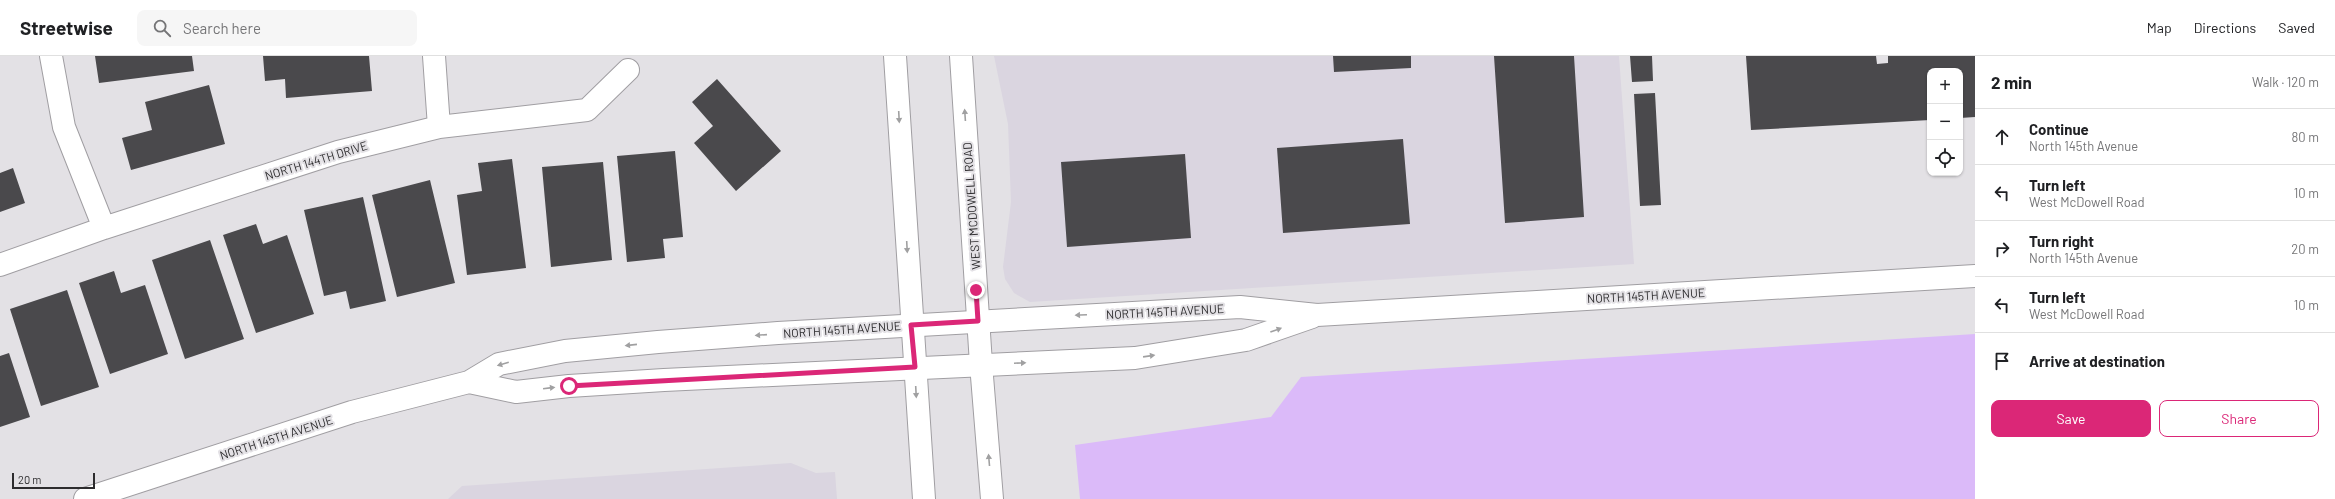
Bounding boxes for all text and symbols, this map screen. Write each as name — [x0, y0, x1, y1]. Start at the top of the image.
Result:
search box — [137, 10, 417, 46]
text: Streetwise — [20, 16, 113, 39]
icon: search — [151, 17, 173, 39]
text: Search here — [183, 19, 261, 37]
text: Map — [2147, 19, 2172, 36]
text: Directions — [2194, 19, 2256, 36]
text: Saved — [2278, 19, 2315, 36]
map controls — [1927, 68, 1963, 176]
button: + — [1927, 68, 1963, 104]
text: 2 min — [1991, 72, 2032, 92]
text: Walk · 120 m — [2252, 74, 2319, 90]
button: − — [1927, 104, 1963, 140]
one-way arrow — [961, 109, 968, 121]
one-way arrow — [896, 111, 903, 123]
text: Continue — [2029, 120, 2089, 138]
icon: ahead — [1991, 126, 2013, 148]
text: 80 m — [2292, 129, 2319, 145]
street label: NORTH 144TH DRIVE — [263, 138, 369, 182]
text: North 145th Avenue — [2029, 138, 2138, 154]
button: locate — [1927, 140, 1963, 176]
street label: WEST MCDOWELL ROAD — [960, 142, 982, 270]
text: Turn left — [2029, 176, 2085, 194]
icon: left — [1991, 182, 2013, 204]
text: 10 m — [2294, 185, 2319, 201]
text: West McDowell Road — [2029, 194, 2144, 210]
text: Turn right — [2029, 232, 2094, 250]
icon: right — [1991, 238, 2013, 260]
one-way arrow — [903, 241, 910, 253]
text: 20 m — [2291, 241, 2319, 257]
text: North 145th Avenue — [2029, 250, 2138, 266]
route end — [967, 281, 985, 299]
street label: NORTH 145TH AVENUE — [1587, 285, 1705, 305]
text: Turn left — [2029, 288, 2085, 306]
icon: left — [1991, 294, 2013, 316]
text: 10 m — [2294, 297, 2319, 313]
street label: NORTH 145TH AVENUE — [1106, 301, 1224, 321]
text: West McDowell Road — [2029, 306, 2144, 322]
one-way arrow — [1075, 312, 1087, 319]
street label: NORTH 145TH AVENUE — [783, 318, 901, 340]
one-way arrow — [1271, 326, 1283, 332]
one-way arrow — [755, 331, 767, 338]
one-way arrow — [625, 341, 637, 348]
icon: arrive — [1991, 350, 2013, 372]
text: Arrive at destination — [2029, 352, 2165, 370]
one-way arrow — [1143, 353, 1156, 359]
one-way arrow — [1014, 360, 1027, 366]
one-way arrow — [496, 361, 508, 367]
route start — [560, 377, 578, 395]
one-way arrow — [543, 385, 555, 391]
one-way arrow — [913, 386, 920, 398]
button: Save — [1991, 400, 2151, 437]
button: Share — [2159, 400, 2319, 437]
street label: NORTH 145TH AVENUE — [218, 412, 334, 462]
one-way arrow — [986, 454, 992, 466]
scale bar — [12, 471, 95, 490]
text: 20 m — [18, 473, 41, 486]

